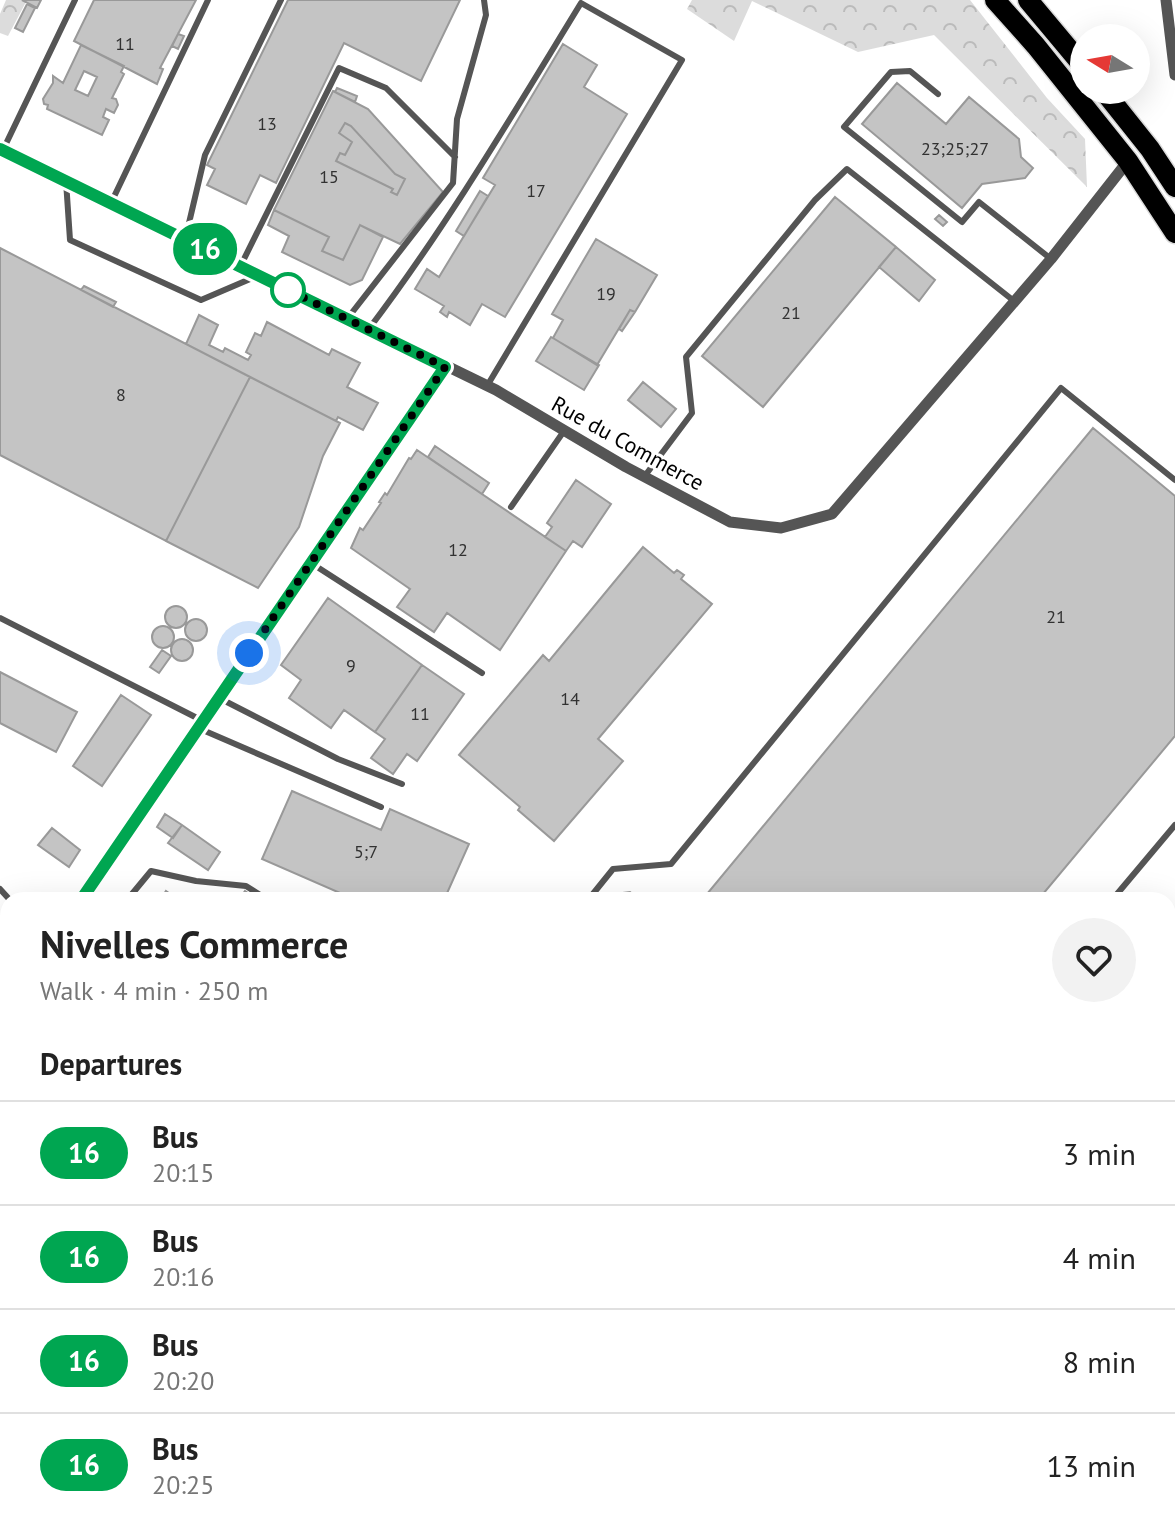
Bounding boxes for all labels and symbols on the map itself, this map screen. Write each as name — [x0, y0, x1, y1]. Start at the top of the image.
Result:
north arrow — [1070, 24, 1150, 104]
house number: 11 — [115, 32, 135, 55]
house number: 13 — [257, 112, 277, 135]
house number: 23;25;27 — [921, 137, 989, 160]
house number: 15 — [319, 165, 339, 188]
house number: 17 — [526, 179, 546, 202]
line badge: 16 — [169, 223, 241, 275]
unlabelled marker — [271, 273, 305, 307]
house number: 19 — [596, 282, 616, 305]
house number: 21 — [781, 301, 801, 324]
house number: 8 — [116, 383, 126, 406]
street label: Rue du Commerce — [547, 390, 709, 496]
house number: 12 — [448, 538, 468, 561]
house number: 21 — [1046, 605, 1066, 628]
your location — [229, 633, 269, 673]
house number: 9 — [346, 654, 356, 677]
house number: 14 — [560, 687, 580, 710]
house number: 11 — [410, 702, 430, 725]
house number: 5;7 — [354, 840, 378, 863]

